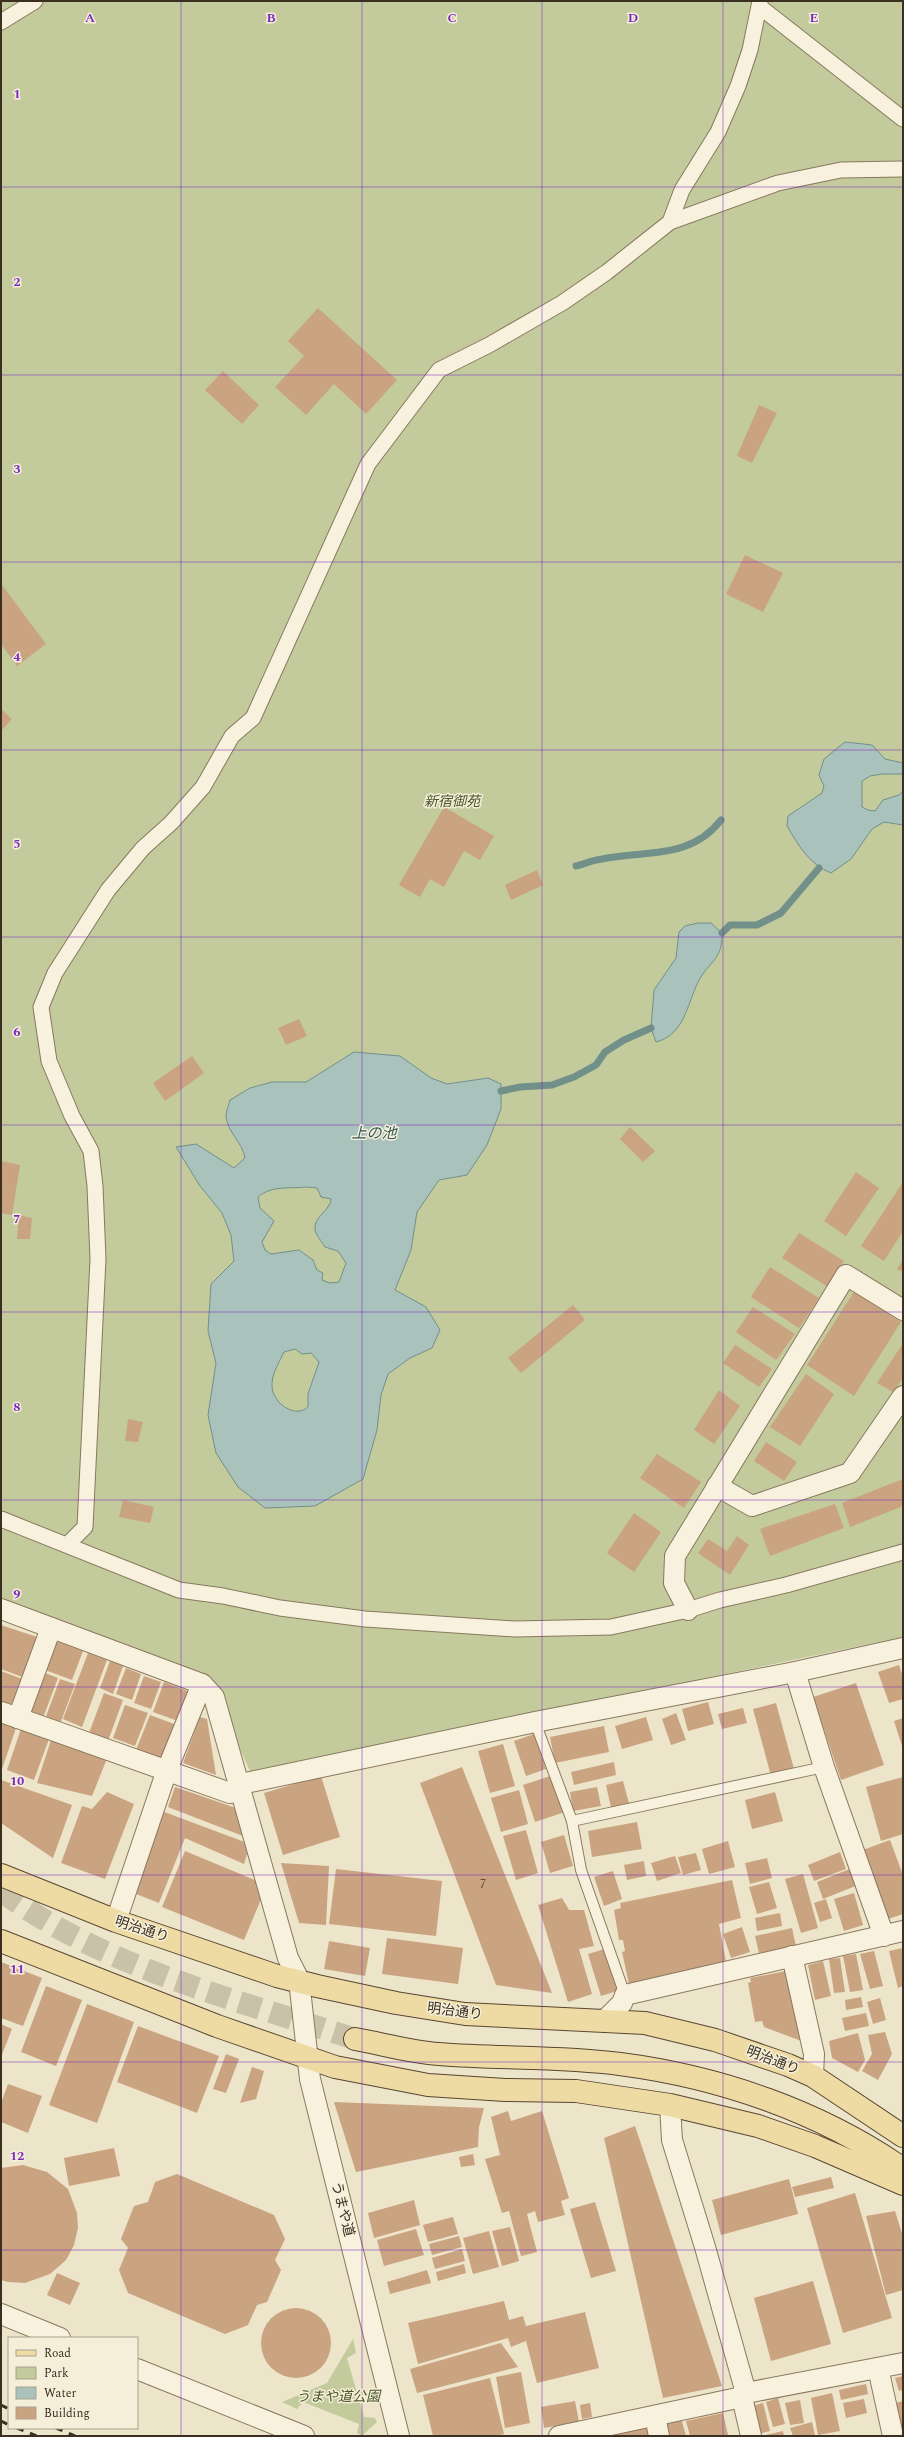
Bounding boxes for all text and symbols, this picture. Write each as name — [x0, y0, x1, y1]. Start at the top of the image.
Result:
text: A — [85, 8, 95, 28]
text: B — [266, 8, 276, 28]
text: C — [447, 8, 457, 28]
text: D — [628, 8, 638, 28]
text: E — [810, 8, 819, 28]
text: 1 — [13, 84, 21, 104]
text: 2 — [13, 272, 21, 292]
text: 3 — [13, 459, 21, 479]
text: 4 — [13, 647, 21, 667]
park label: 新宿御苑 — [424, 791, 482, 812]
text: 5 — [13, 834, 21, 854]
text: 6 — [13, 1022, 21, 1042]
water label: 上の池 — [351, 1122, 398, 1145]
text: 7 — [13, 1209, 21, 1229]
text: 8 — [13, 1397, 21, 1417]
text: 9 — [13, 1584, 21, 1604]
text: 10 — [10, 1771, 24, 1791]
house number: 7 — [480, 1875, 486, 1894]
street label: 明治通り — [112, 1910, 172, 1948]
text: 11 — [10, 1959, 24, 1979]
street label: 明治通り — [426, 1997, 484, 2025]
street label: 明治通り — [743, 2040, 803, 2080]
text: 12 — [10, 2146, 24, 2166]
street label: うまや道 — [326, 2179, 360, 2239]
legend — [8, 2337, 138, 2429]
text: Road — [44, 2344, 71, 2363]
text: Park — [44, 2364, 69, 2383]
text: Water — [44, 2384, 76, 2403]
park label: うまや道公園 — [296, 2386, 382, 2407]
text: Building — [44, 2404, 90, 2423]

